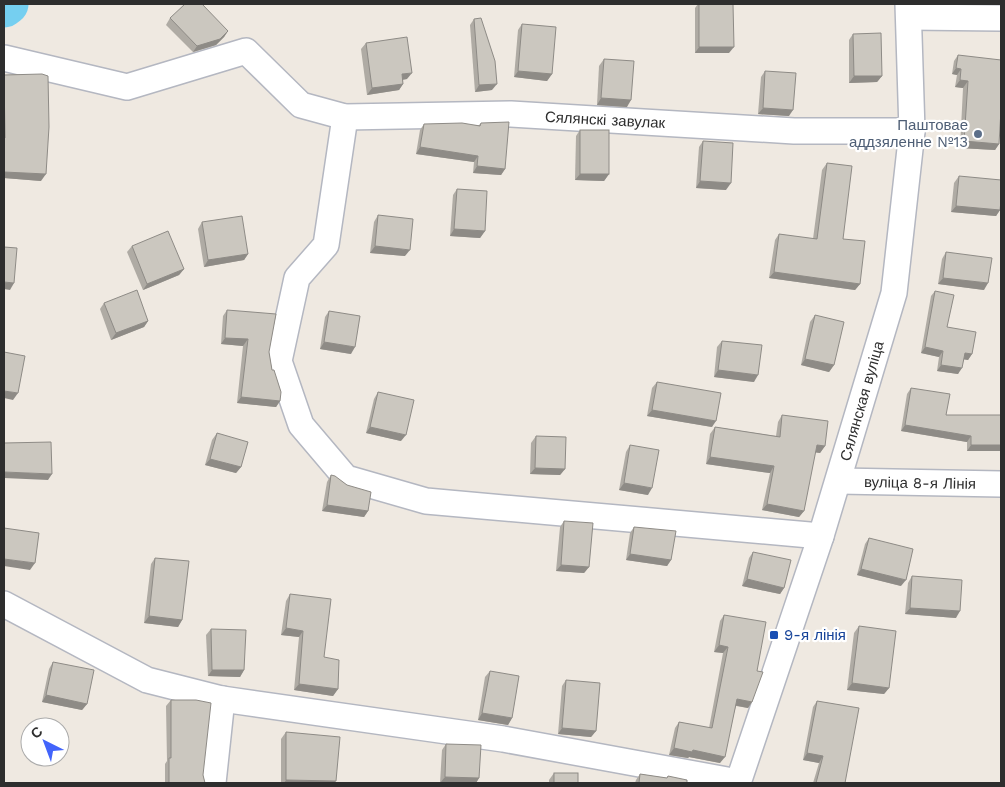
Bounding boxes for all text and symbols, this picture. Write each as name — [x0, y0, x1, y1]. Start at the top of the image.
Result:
street label: Сялянскі завулак — [544, 108, 666, 132]
place label: Паштовае аддзяленне №13 — [849, 116, 968, 151]
marker: Паштовае аддзяленне №13 — [972, 128, 984, 140]
street label: Сялянская вуліца — [836, 338, 888, 463]
street label: вуліца 8-я Лінія — [864, 473, 976, 493]
place label: 9-я лінія — [784, 626, 846, 644]
marker: 9-я лінія — [768, 629, 780, 641]
north arrow — [20, 717, 70, 767]
text: С — [27, 723, 45, 742]

